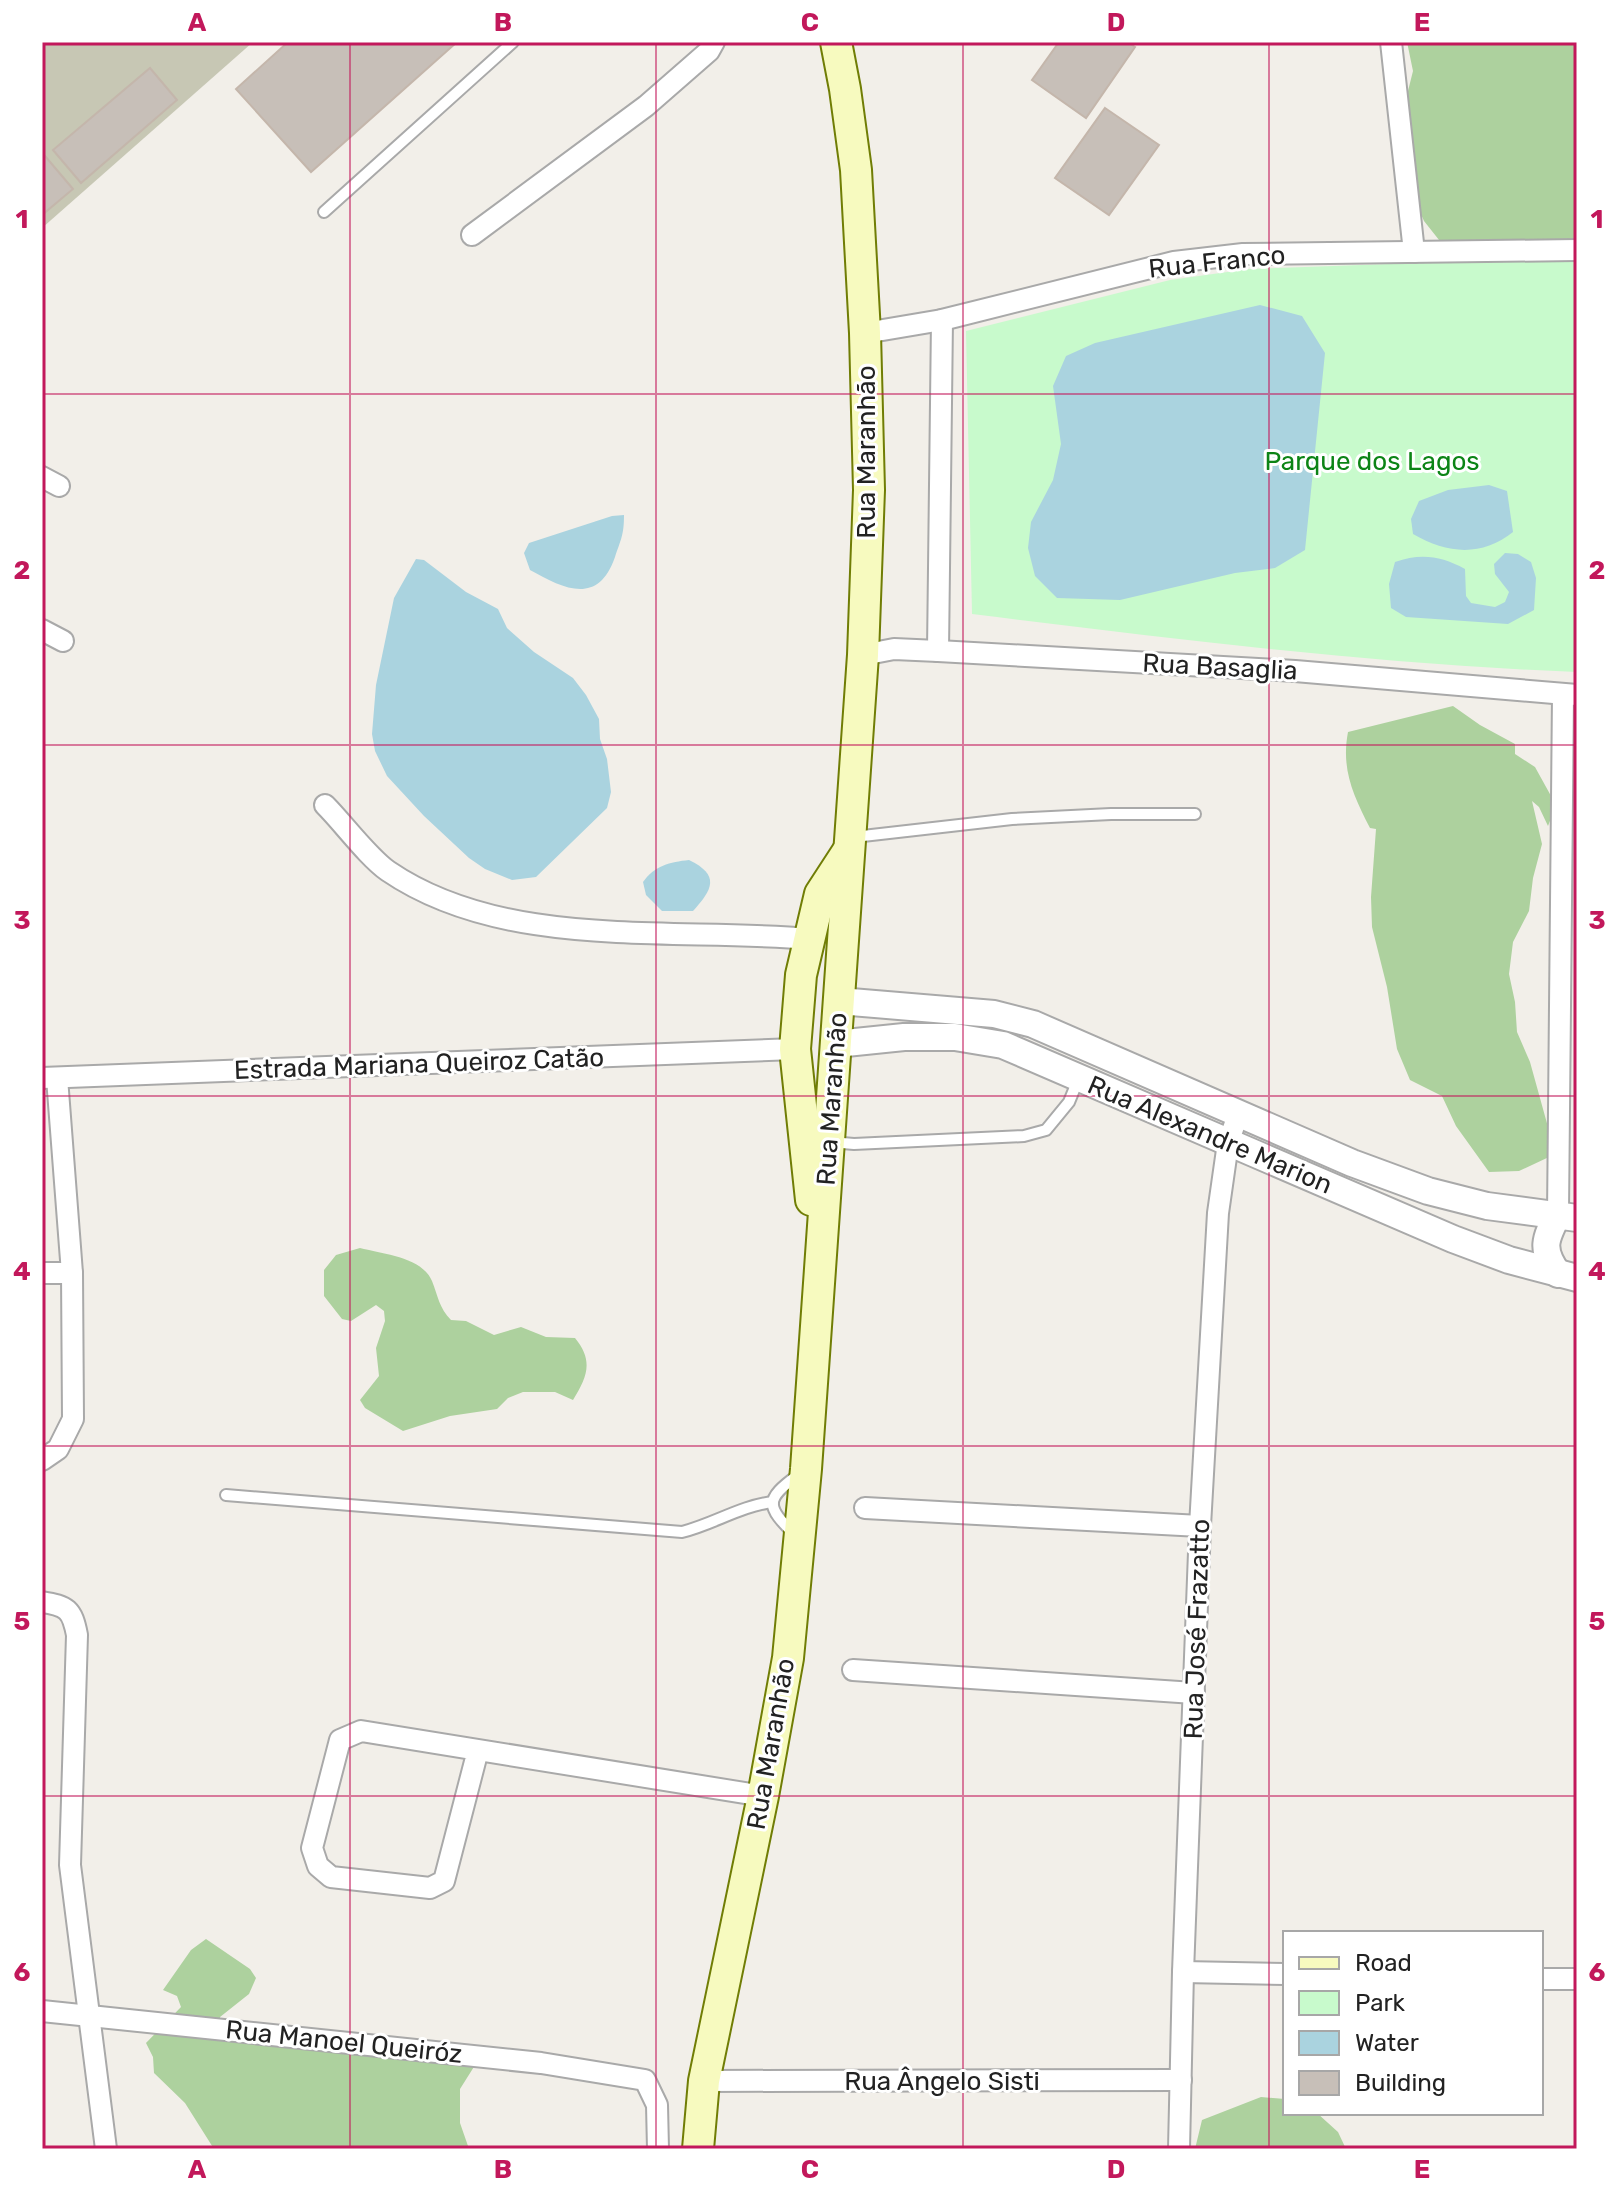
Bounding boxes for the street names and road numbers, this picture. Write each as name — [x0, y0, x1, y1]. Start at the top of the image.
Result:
street label: Rua Franco — [1147, 239, 1287, 285]
street label: Rua Maranhão — [851, 365, 882, 539]
street label: Rua Basaglia — [1142, 647, 1298, 687]
street label: Rua Maranhão — [810, 1011, 854, 1187]
street label: Estrada Mariana Queiroz Catão — [233, 1042, 605, 1086]
street label: Rua Alexandre Marion — [1083, 1069, 1337, 1201]
street label: Rua José Frazatto — [1178, 1518, 1216, 1740]
street label: Rua Maranhão — [741, 1656, 801, 1832]
street label: Rua Manoel Queiróz — [224, 2014, 464, 2070]
street label: Rua Ângelo Sisti — [844, 2066, 1040, 2097]

